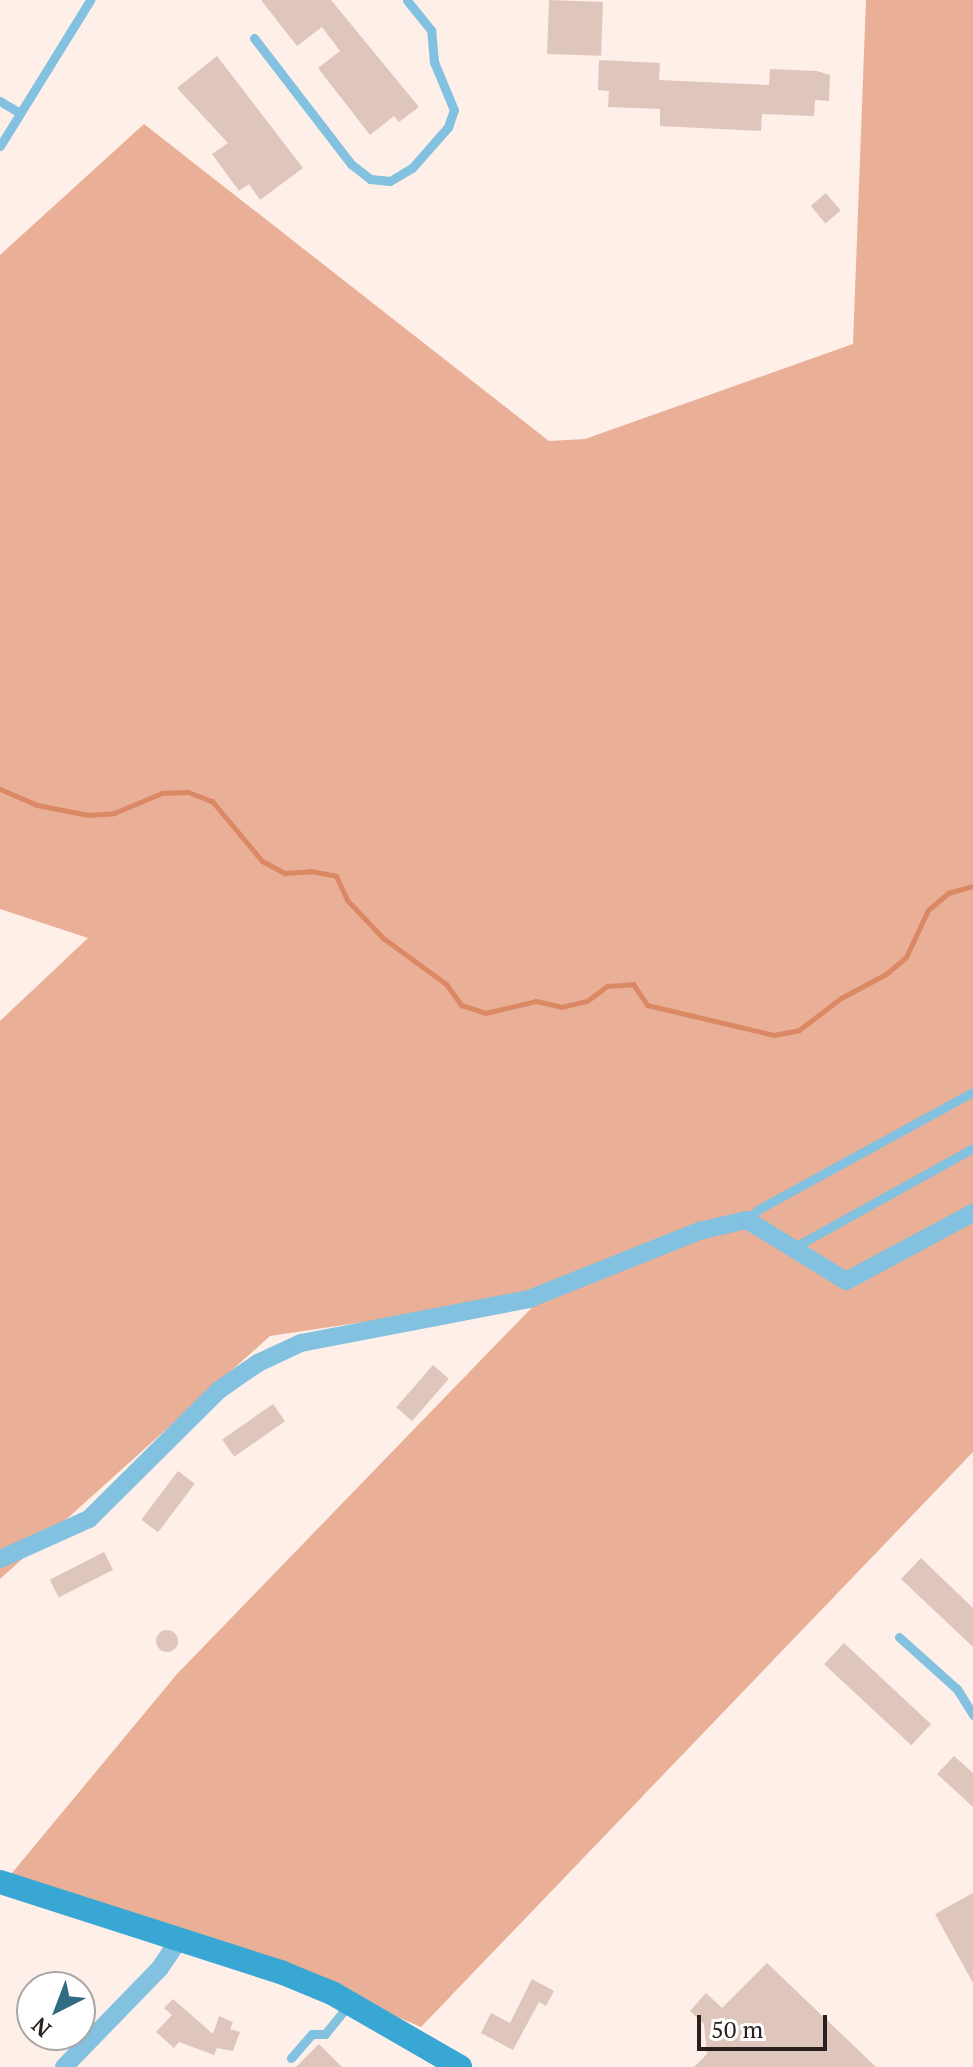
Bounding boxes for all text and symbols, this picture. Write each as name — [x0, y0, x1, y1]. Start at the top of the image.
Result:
north arrow — [16, 1971, 96, 2051]
scale bar — [701, 1999, 831, 2049]
text: N — [25, 2011, 57, 2044]
text: 50 m — [711, 2013, 763, 2045]

